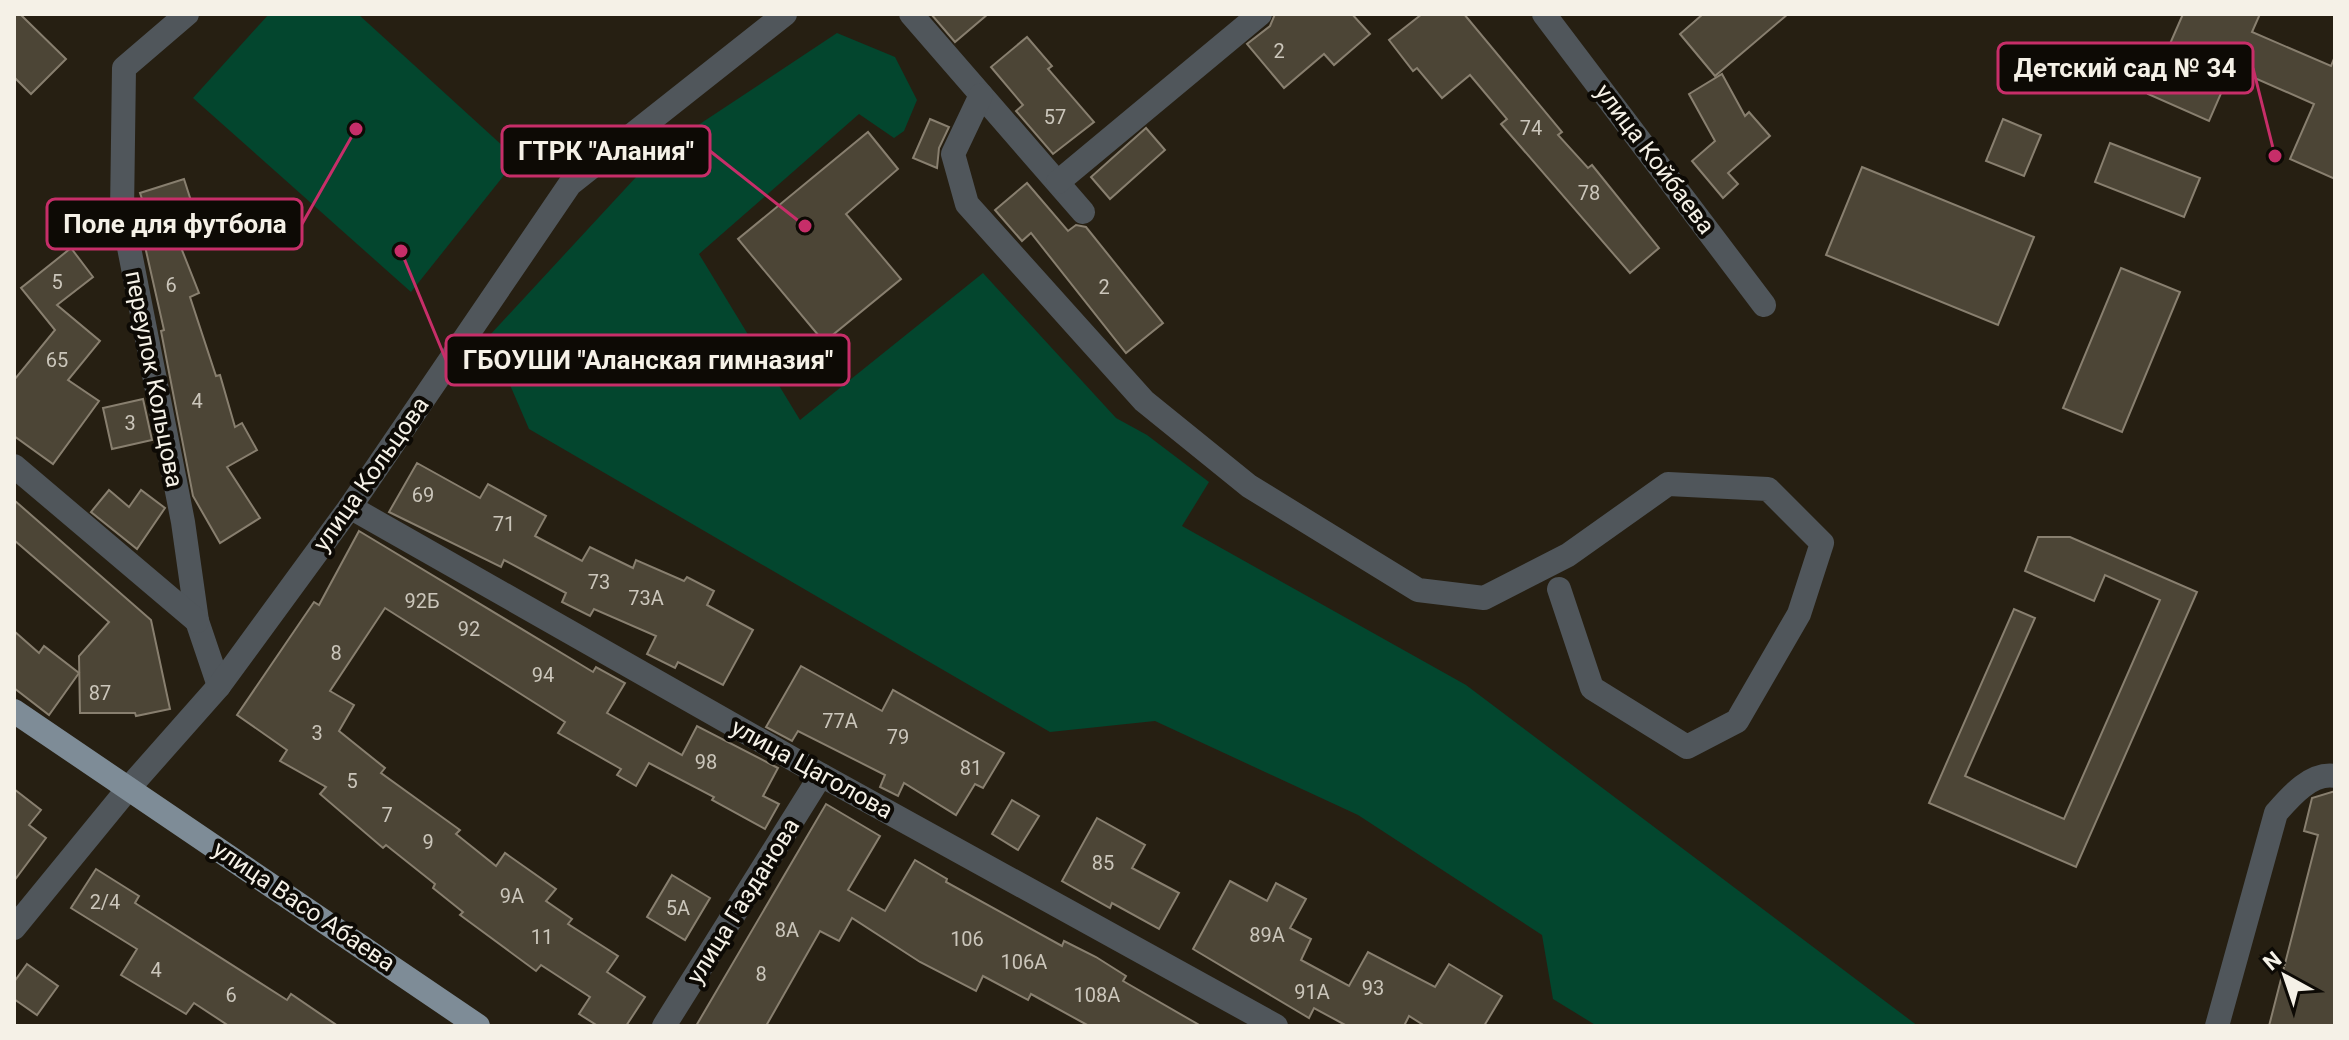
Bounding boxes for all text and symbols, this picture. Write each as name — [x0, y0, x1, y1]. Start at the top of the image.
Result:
house number: 2 — [1273, 39, 1285, 63]
callout: Детский сад № 34 — [1998, 43, 2253, 93]
text: Детский сад № 34 — [2014, 53, 2236, 83]
street label: улица Койбаева — [1590, 79, 1720, 239]
house number: 57 — [1044, 105, 1066, 129]
house number: 74 — [1520, 116, 1542, 140]
callout: ГТРК "Алания" — [502, 126, 710, 176]
text: ГТРК "Алания" — [518, 136, 694, 166]
house number: 78 — [1578, 181, 1600, 205]
callout: Поле для футбола — [47, 199, 302, 249]
text: Поле для футбола — [63, 209, 287, 239]
street label: переулок Кольцова — [119, 268, 189, 490]
house number: 5 — [51, 270, 63, 294]
house number: 6 — [165, 273, 177, 297]
house number: 2 — [1098, 275, 1110, 299]
callout: ГБОУШИ "Аланская гимназия" — [446, 335, 849, 385]
text: ГБОУШИ "Аланская гимназия" — [463, 345, 833, 375]
house number: 65 — [46, 348, 68, 372]
house number: 4 — [191, 389, 203, 413]
street label: улица Кольцова — [307, 391, 435, 557]
house number: 3 — [124, 411, 136, 435]
house number: 69 — [412, 483, 434, 507]
house number: 71 — [493, 512, 515, 536]
house number: 73 — [588, 570, 610, 594]
house number: 73А — [628, 586, 664, 610]
house number: 92Б — [404, 589, 440, 613]
house number: 92 — [458, 617, 480, 641]
house number: 8 — [330, 641, 342, 665]
house number: 94 — [532, 663, 554, 687]
house number: 87 — [89, 681, 111, 705]
house number: 77А — [822, 709, 858, 733]
street label: улица Цаголова — [726, 713, 898, 825]
house number: 3 — [311, 721, 323, 745]
house number: 79 — [887, 725, 909, 749]
house number: 98 — [695, 750, 717, 774]
house number: 81 — [960, 756, 982, 780]
house number: 5 — [346, 769, 358, 793]
house number: 7 — [381, 803, 393, 827]
street label: улица Газданова — [681, 813, 805, 989]
house number: 9 — [422, 830, 434, 854]
street label: улица Васо Абаева — [208, 835, 400, 977]
house number: 85 — [1092, 851, 1114, 875]
house number: 9А — [500, 884, 524, 908]
house number: 2/4 — [90, 890, 120, 914]
house number: 5А — [666, 896, 690, 920]
house number: 8А — [775, 918, 799, 942]
house number: 89А — [1249, 923, 1285, 947]
house number: 11 — [531, 925, 553, 949]
house number: 106 — [950, 927, 984, 951]
north arrow — [2245, 936, 2325, 1016]
text: N — [2258, 946, 2286, 976]
house number: 106А — [1001, 950, 1047, 974]
house number: 4 — [150, 958, 162, 982]
house number: 8 — [755, 962, 767, 986]
house number: 93 — [1362, 976, 1384, 1000]
house number: 91А — [1294, 980, 1330, 1004]
house number: 6 — [225, 983, 237, 1007]
house number: 108А — [1074, 983, 1120, 1007]

